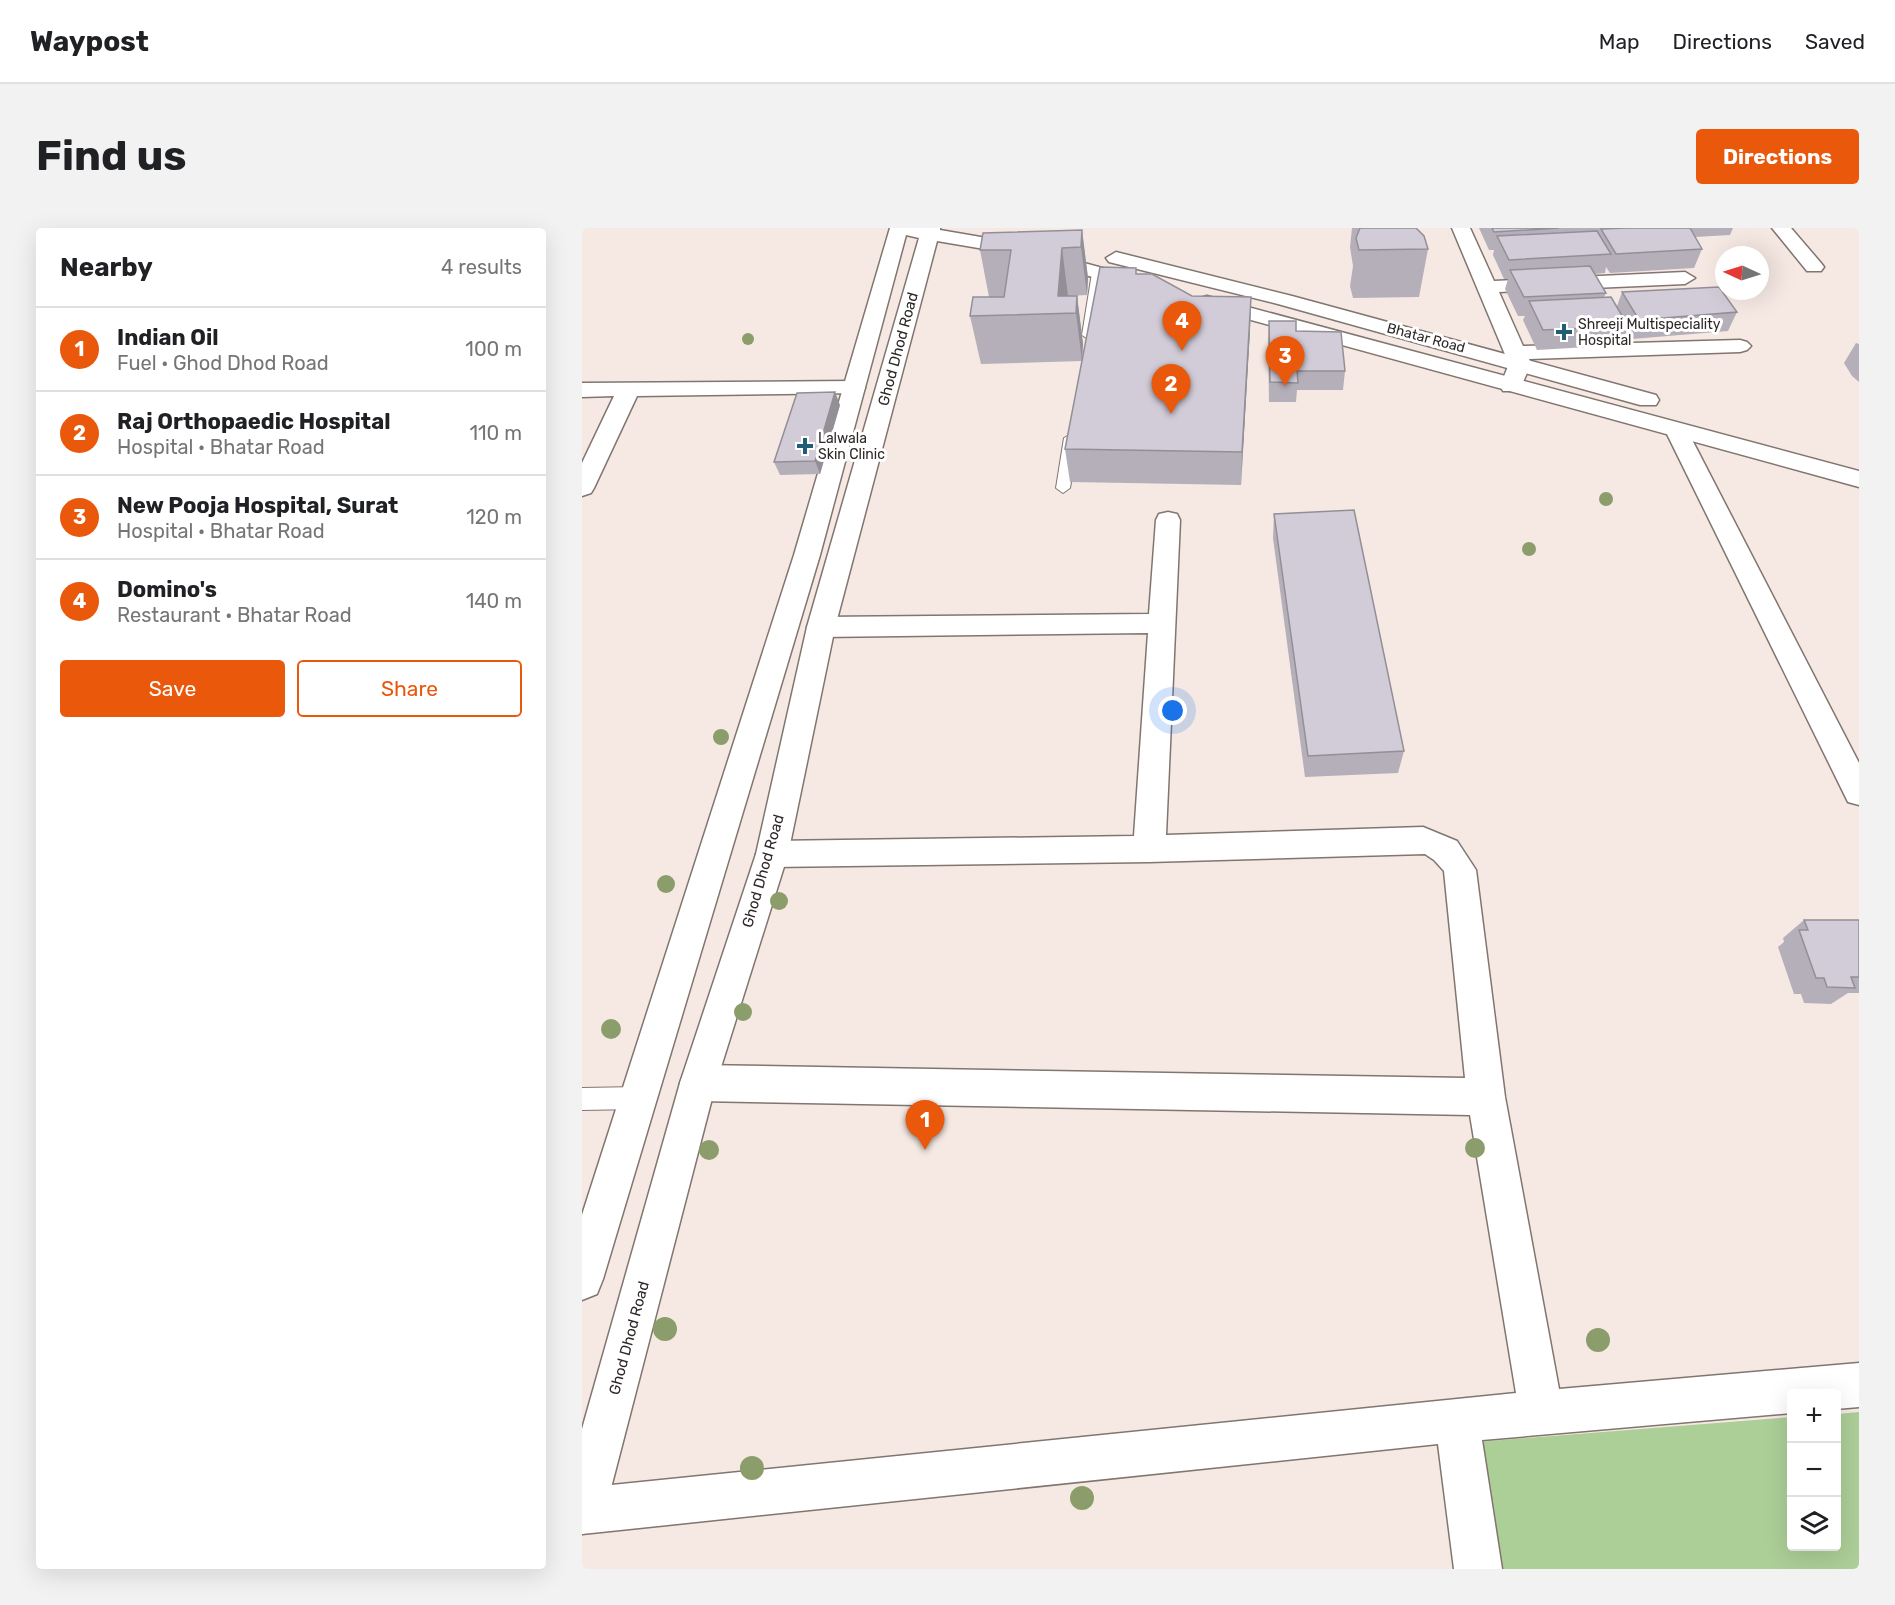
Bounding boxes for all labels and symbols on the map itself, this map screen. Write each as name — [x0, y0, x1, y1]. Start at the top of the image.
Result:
north arrow — [1715, 246, 1769, 300]
street label: Ghod Dhod Road — [874, 290, 922, 408]
pin: 4 — [1162, 302, 1202, 351]
place label: Shreeji Multispeciality Hospital — [1578, 316, 1721, 349]
street label: Bhatar Road — [1385, 319, 1467, 357]
marker: Shreeji Multispeciality Hospital — [1555, 323, 1573, 341]
pin: 3 — [1266, 336, 1304, 386]
pin: 2 — [1152, 364, 1190, 414]
place label: Lalwala Skin Clinic — [818, 430, 885, 463]
marker: Lalwala Skin Clinic — [796, 437, 814, 455]
your location — [1158, 696, 1187, 725]
street label: Ghod Dhod Road — [738, 812, 788, 930]
pin: 1 — [906, 1100, 944, 1150]
street label: Ghod Dhod Road — [605, 1279, 653, 1397]

